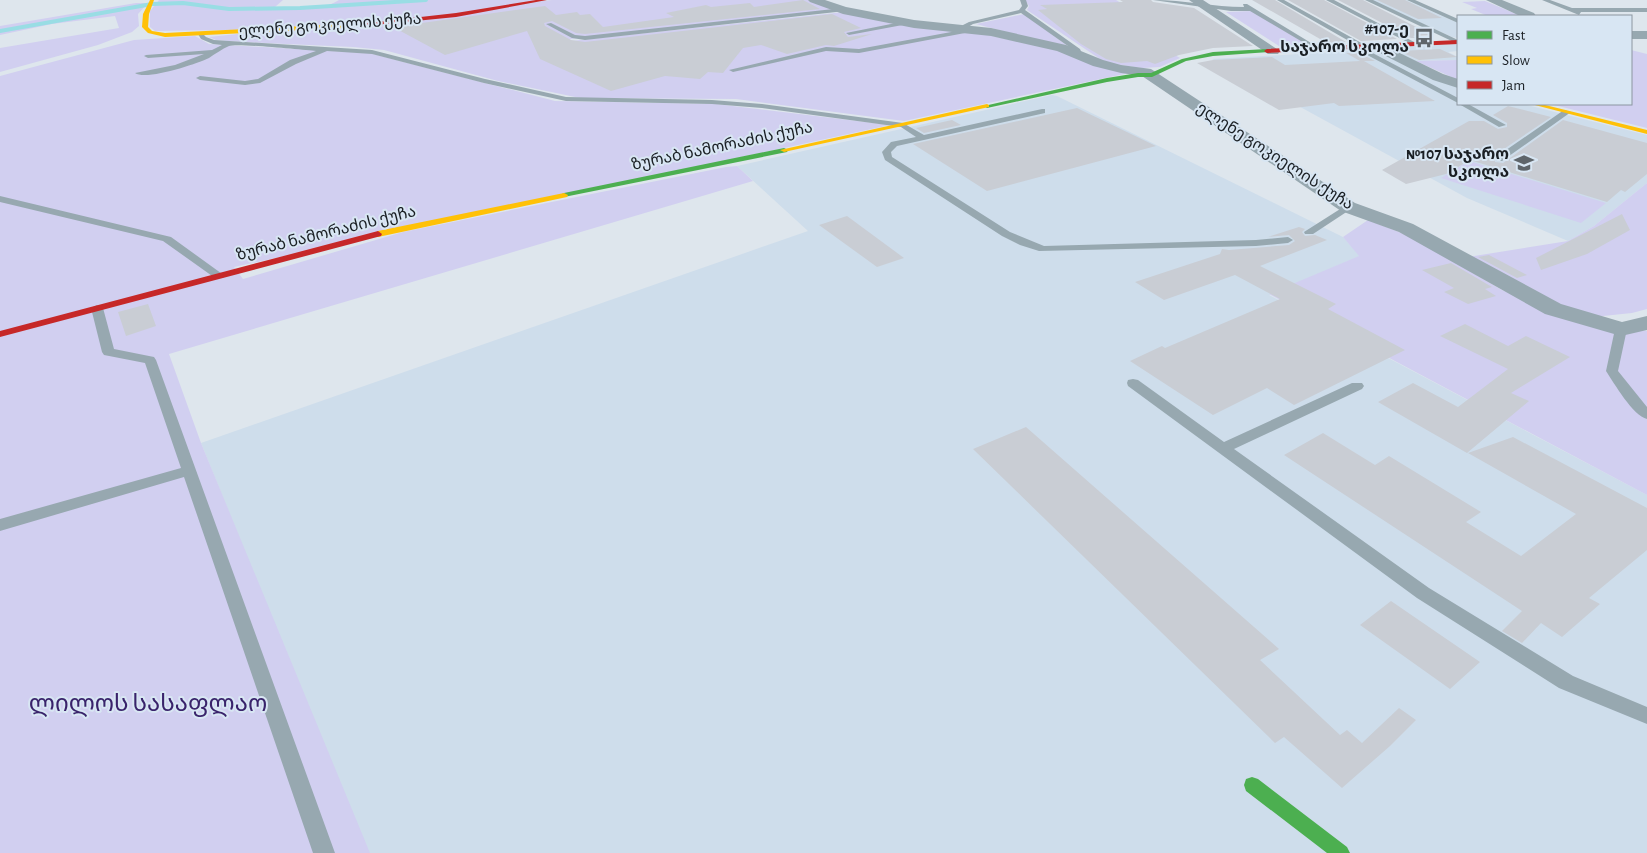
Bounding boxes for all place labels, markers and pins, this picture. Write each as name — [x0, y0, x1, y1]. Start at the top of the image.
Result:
place label: #107-ე საჯარო სკოლა — [1280, 21, 1409, 57]
bus stop icon: #107-ე საჯარო სკოლა — [1413, 27, 1435, 49]
place label: №107 საჯარო სკოლა — [1406, 146, 1509, 182]
school or university icon: №107 საჯარო სკოლა — [1513, 152, 1535, 174]

